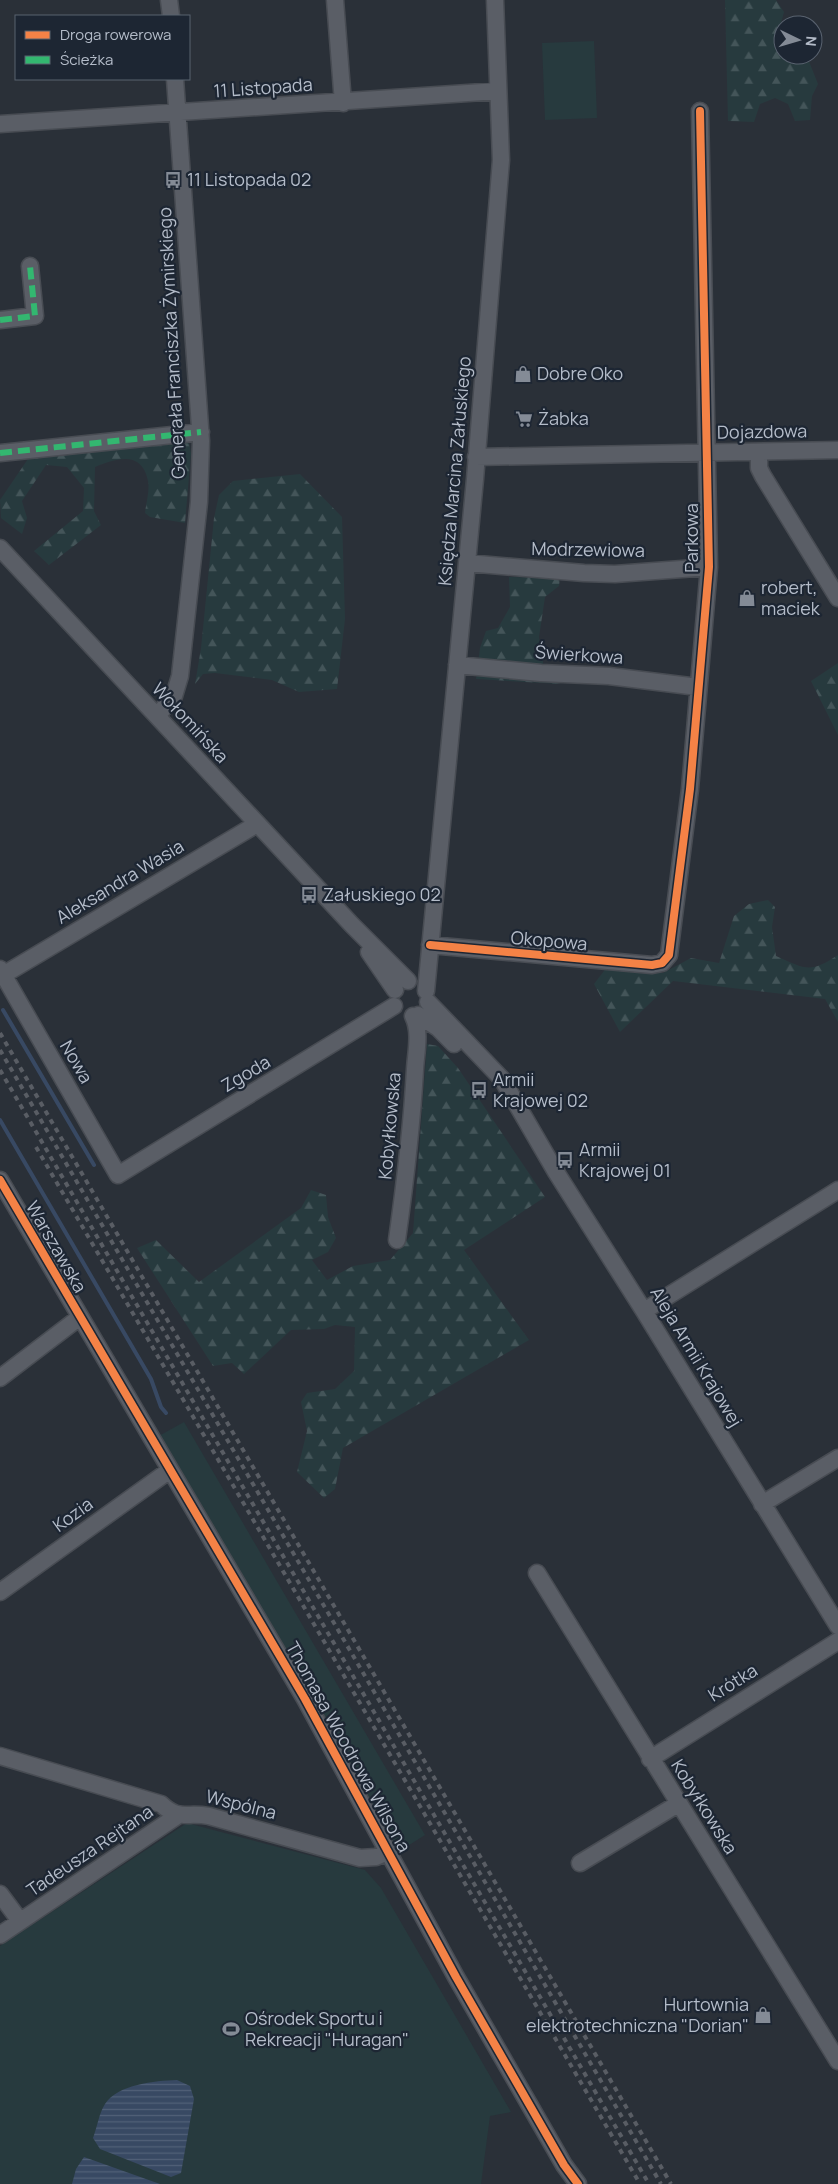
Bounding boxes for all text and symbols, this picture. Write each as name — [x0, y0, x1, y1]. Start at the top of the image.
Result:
legend — [15, 15, 190, 80]
north arrow — [773, 15, 823, 65]
text: Droga rowerowa — [60, 24, 171, 45]
text: N — [802, 35, 821, 47]
text: Ścieżka — [60, 49, 113, 70]
street label: 11 Listopada — [213, 72, 313, 102]
place label: 11 Listopada 02 — [187, 167, 311, 191]
bus stop icon: 11 Listopada 02 — [163, 170, 183, 190]
street label: Generała Franciszka Żymirskiego — [152, 207, 190, 480]
street label: Księdza Marcina Załuskiego — [432, 355, 476, 587]
place label: Dobre Oko — [537, 361, 623, 385]
shop icon: Dobre Oko — [513, 364, 533, 384]
place label: Żabka — [538, 406, 589, 430]
supermarket icon: Żabka — [514, 409, 534, 429]
street label: Dojazdowa — [717, 418, 807, 444]
street label: Parkowa — [679, 503, 703, 573]
street label: Modrzewiowa — [531, 536, 645, 562]
place label: robert, maciek — [761, 575, 821, 620]
shop icon: robert, maciek — [737, 588, 757, 608]
street label: Świerkowa — [534, 639, 624, 669]
street label: Wołomińska — [147, 677, 234, 768]
street label: Aleksandra Wasia — [51, 834, 188, 929]
place label: Załuskiego 02 — [323, 882, 441, 906]
bus stop icon: Załuskiego 02 — [299, 885, 319, 905]
street label: Okopowa — [510, 925, 588, 955]
street label: Nowa — [55, 1036, 99, 1087]
street label: Zgoda — [217, 1049, 274, 1097]
place label: Armii Krajowej 02 — [493, 1067, 588, 1112]
street label: Kobyłkowska — [372, 1071, 406, 1181]
bus stop icon: Armii Krajowej 02 — [469, 1080, 489, 1100]
place label: Armii Krajowej 01 — [579, 1137, 671, 1182]
bus stop icon: Armii Krajowej 01 — [555, 1150, 575, 1170]
street label: Warszawska — [21, 1196, 93, 1297]
street label: Aleja Armii Krajowej — [645, 1282, 748, 1431]
street label: Kozia — [48, 1492, 97, 1537]
street label: Thomasa Woodrowa Wilsona — [281, 1637, 417, 1856]
street label: Krótka — [703, 1658, 762, 1707]
street label: Kobyłkowska — [666, 1755, 744, 1858]
street label: Wspólna — [203, 1784, 279, 1824]
street label: Tadeusza Rejtana — [22, 1799, 157, 1901]
place label: Hurtownia elektrotechniczna "Dorian" — [526, 1992, 749, 2037]
shop icon: Hurtownia elektrotechniczna "Dorian" — [753, 2005, 773, 2025]
place label: Ośrodek Sportu i Rekreacji "Huragan" — [245, 2006, 409, 2051]
sports icon: Ośrodek Sportu i Rekreacji "Huragan" — [221, 2019, 241, 2039]

